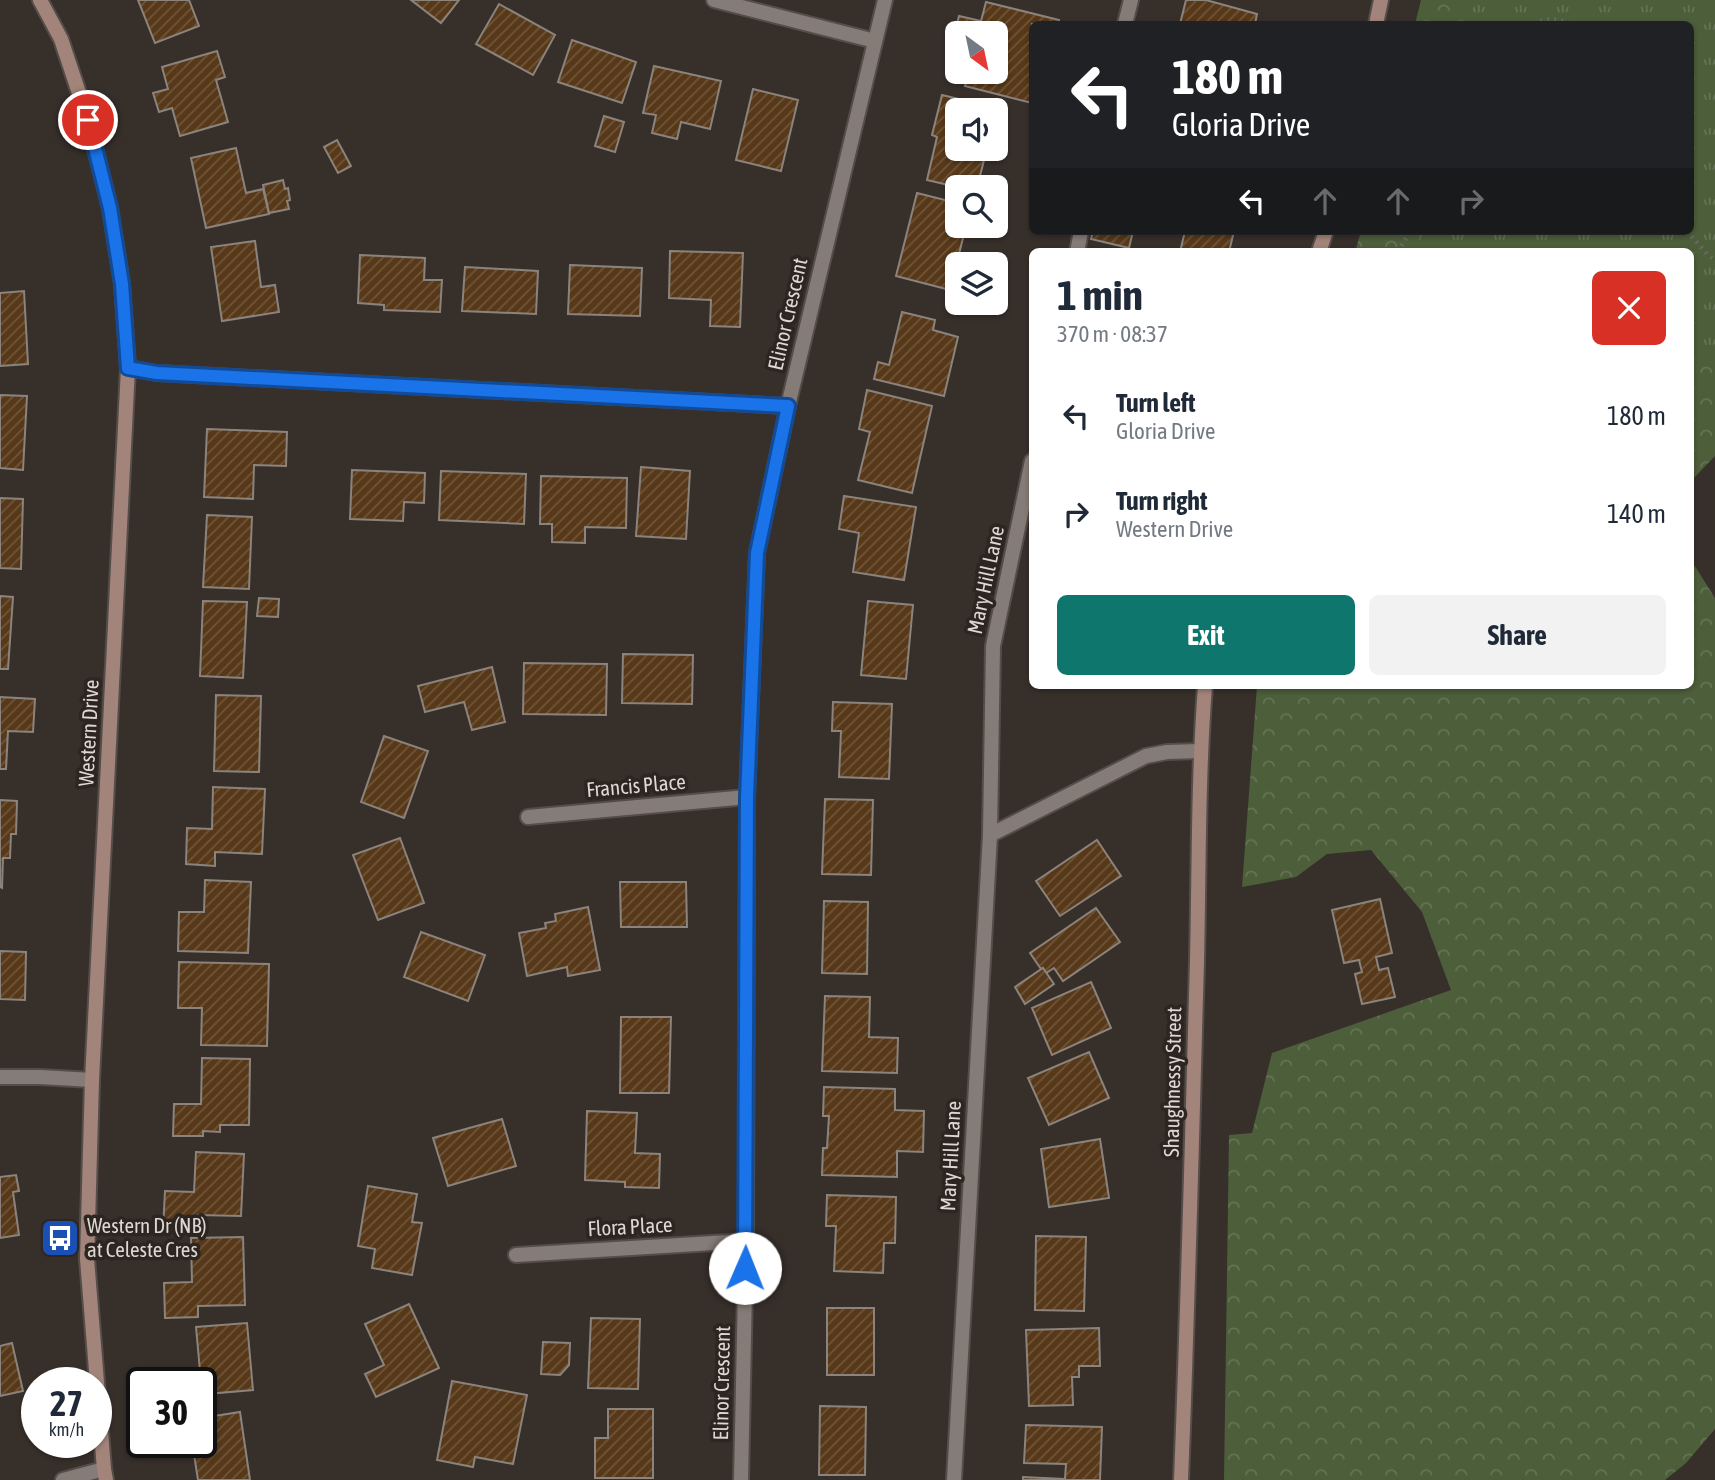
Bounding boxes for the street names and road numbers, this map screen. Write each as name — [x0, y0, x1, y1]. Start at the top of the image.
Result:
street label: Elinor Crescent — [762, 255, 812, 372]
street label: Mary Hill Lane — [962, 523, 1008, 636]
street label: Western Drive — [73, 679, 103, 787]
street label: Francis Place — [585, 769, 687, 801]
street label: Shaughnessy Street — [1159, 1007, 1185, 1157]
street label: Mary Hill Lane — [935, 1100, 965, 1212]
street label: Flora Place — [587, 1212, 673, 1240]
street label: Elinor Crescent — [708, 1325, 734, 1440]

